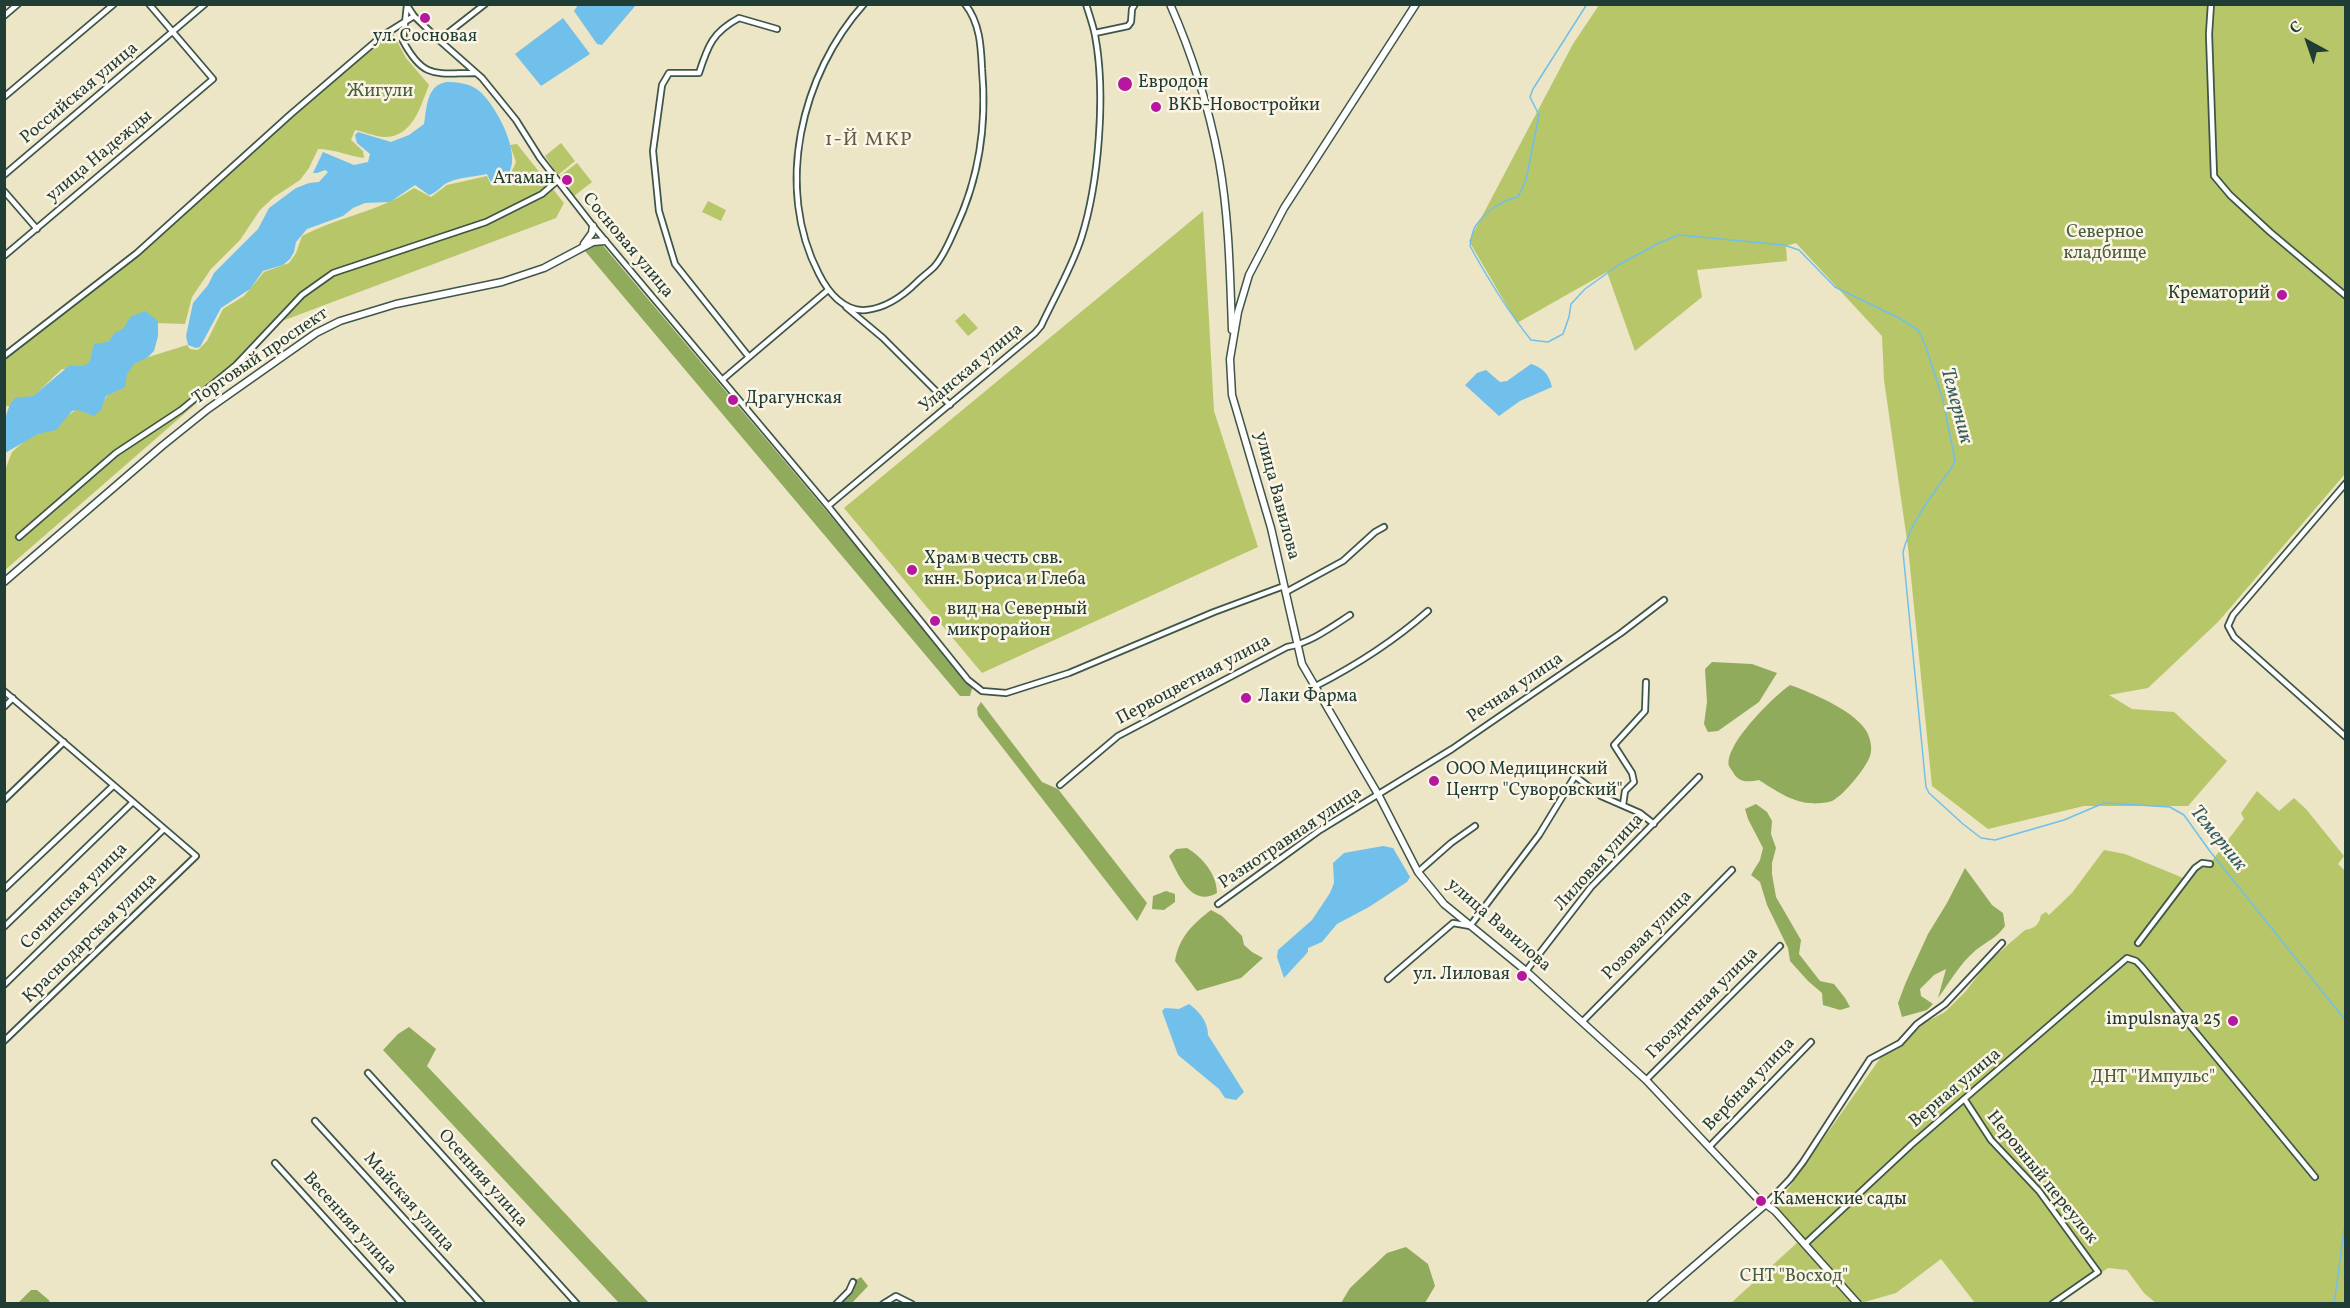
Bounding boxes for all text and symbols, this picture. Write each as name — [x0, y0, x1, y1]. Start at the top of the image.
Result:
marker: ул. Сосновая — [418, 11, 432, 25]
north arrow — [2278, 12, 2338, 72]
text: С — [2285, 16, 2307, 40]
place label: ул. Сосновая — [373, 27, 477, 49]
street label: Российская улица — [17, 38, 143, 150]
place label: Евродон — [1138, 73, 1209, 95]
marker: Евродон — [1116, 75, 1134, 93]
park label: Жигули — [347, 82, 413, 104]
place label: ВКБ-Новостройки — [1168, 96, 1320, 118]
marker: ВКБ-Новостройки — [1149, 100, 1163, 114]
street label: улица Надежды — [42, 106, 158, 208]
district label: 1-Й МКР — [825, 129, 913, 153]
place label: Атаман — [493, 169, 555, 191]
marker: Атаман — [560, 173, 574, 187]
street label: Сосновая улица — [577, 189, 677, 303]
park label: Северное кладбище — [2063, 223, 2147, 266]
place label: Крематорий — [2168, 284, 2270, 306]
marker: Крематорий — [2275, 288, 2289, 302]
street label: Торговый проспект — [189, 304, 333, 410]
street label: Уланская улица — [916, 319, 1028, 419]
water label: Темерник — [1933, 365, 1977, 447]
place label: Драгунская — [745, 389, 842, 411]
marker: Драгунская — [726, 393, 740, 407]
street label: улица Вавилова — [1249, 430, 1303, 562]
place label: Храм в честь свв. кнн. Бориса и Глеба — [924, 549, 1086, 592]
marker: Храм в честь свв. кнн. Бориса и Глеба — [905, 563, 919, 577]
place label: вид на Северный микрорайон — [947, 600, 1087, 642]
marker: вид на Северный микрорайон — [928, 614, 942, 628]
street label: Первоцветная улица — [1113, 631, 1275, 731]
street label: Речная улица — [1464, 649, 1568, 729]
place label: Лаки Фарма — [1258, 687, 1358, 709]
marker: Лаки Фарма — [1239, 691, 1253, 705]
place label: ООО Медицинский Центр "Суворовский" — [1446, 760, 1623, 802]
marker: ООО Медицинский Центр "Суворовский" — [1427, 774, 1441, 788]
street label: Разнотравная улица — [1215, 783, 1367, 895]
water label: Темерник — [2183, 801, 2251, 877]
street label: Лиловая улица — [1551, 810, 1649, 916]
street label: Сочинская улица — [17, 839, 133, 955]
street label: Краснодарская улица — [19, 869, 163, 1009]
street label: улица Вавилова — [1441, 875, 1555, 977]
street label: Розовая улица — [1599, 887, 1697, 985]
street label: Гвоздичная улица — [1642, 943, 1764, 1065]
place label: ул. Лиловая — [1413, 965, 1510, 987]
marker: ул. Лиловая — [1515, 969, 1529, 983]
place label: impulsnaya 25 — [2106, 1010, 2221, 1032]
marker: impulsnaya 25 — [2226, 1014, 2240, 1028]
street label: Вербная улица — [1700, 1033, 1800, 1137]
street label: Верная улица — [1906, 1044, 2006, 1134]
park label: ДНТ "Импульс" — [2091, 1068, 2215, 1090]
street label: Неровный переулок — [1981, 1107, 2101, 1249]
street label: Осенняя улица — [432, 1126, 532, 1232]
street label: Майская улица — [358, 1149, 458, 1257]
street label: Весенняя улица — [297, 1168, 401, 1280]
place label: Каменские сады — [1773, 1190, 1907, 1212]
marker: Каменские сады — [1754, 1194, 1768, 1208]
park label: СНТ "Восход" — [1740, 1267, 1848, 1289]

